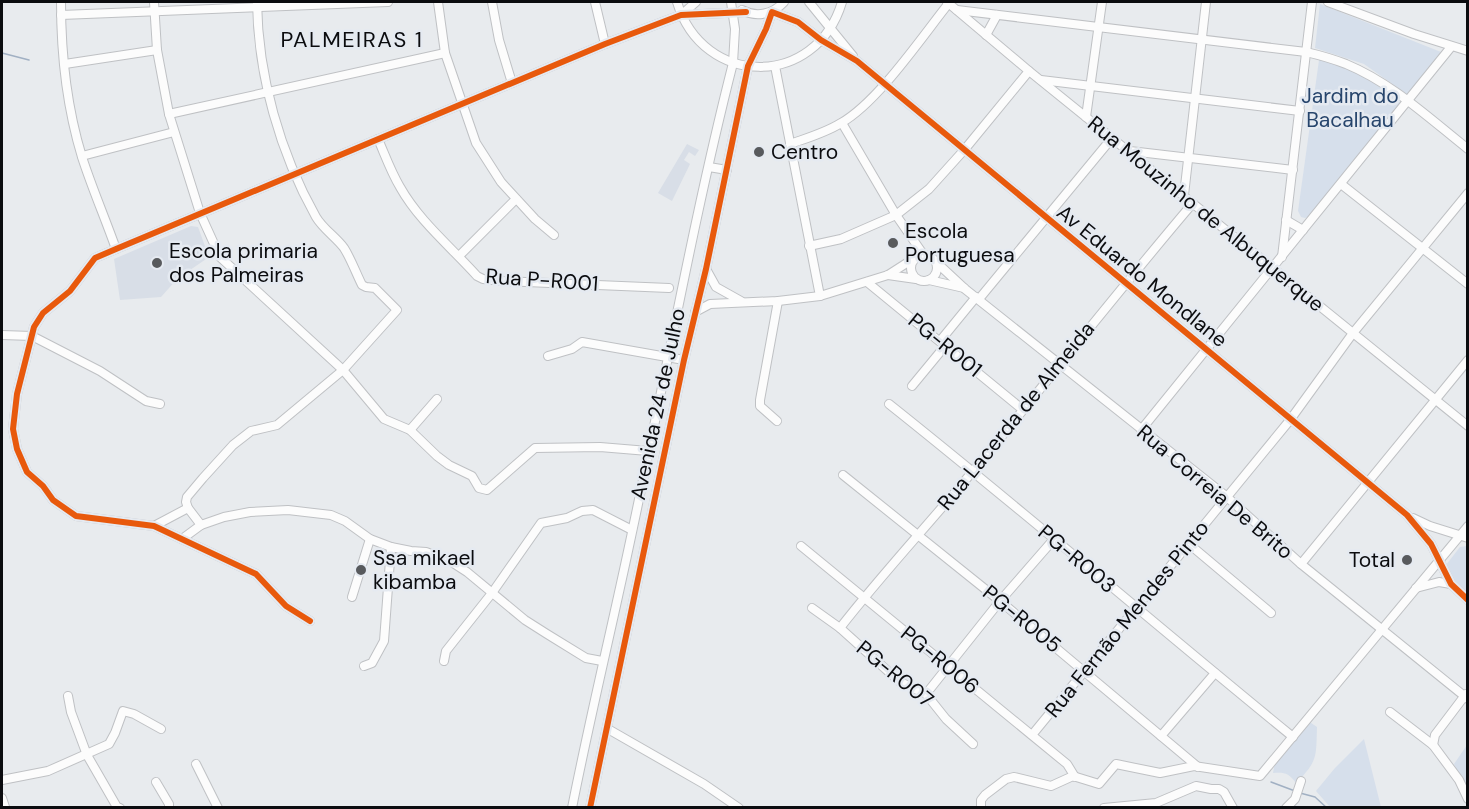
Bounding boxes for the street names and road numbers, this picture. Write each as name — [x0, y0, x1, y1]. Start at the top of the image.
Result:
street label: Rua Mouzinho de Albuquerque — [1082, 110, 1330, 318]
street label: Av Eduardo Mondlane — [1051, 198, 1233, 354]
street label: Rua P-R001 — [485, 262, 599, 298]
street label: Avenida 24 de Julho — [624, 306, 692, 502]
street label: PG-R001 — [902, 307, 988, 383]
street label: Rua Lacerda de Almeida — [931, 316, 1101, 516]
street label: Rua Correia De Brito — [1131, 418, 1299, 566]
street label: Rua Fernão Mendes Pinto — [1039, 515, 1215, 723]
street label: PG-R003 — [1032, 518, 1122, 600]
street label: PG-R005 — [977, 579, 1067, 659]
street label: PG-R006 — [895, 620, 985, 700]
street label: PG-R007 — [851, 634, 939, 714]

